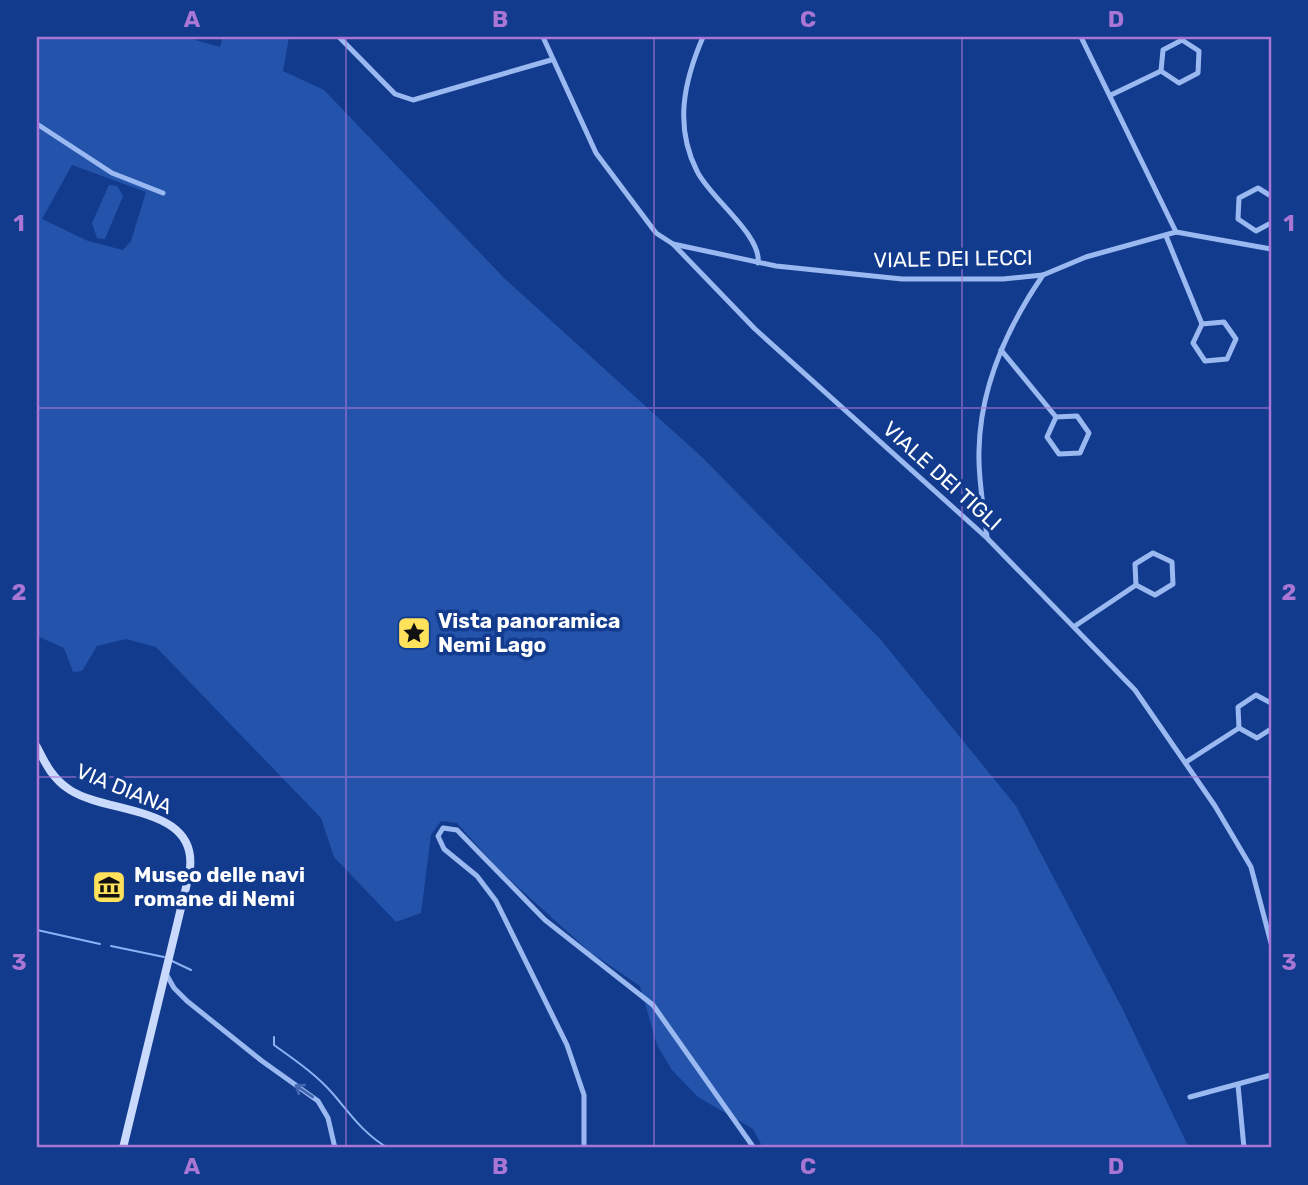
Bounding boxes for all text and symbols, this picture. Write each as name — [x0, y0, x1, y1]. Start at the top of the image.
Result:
text: A — [184, 5, 201, 33]
text: B — [492, 5, 508, 33]
text: C — [800, 5, 816, 33]
text: D — [1108, 5, 1124, 33]
text: 1 — [13, 209, 25, 237]
text: 1 — [1283, 209, 1295, 237]
street label: VIALE DEI LECCI — [873, 245, 1033, 272]
street label: VIALE DEI TIGLI — [878, 416, 1007, 535]
text: 2 — [12, 578, 26, 606]
text: 2 — [1282, 578, 1296, 606]
place label: Vista panoramica Nemi Lago — [438, 608, 620, 657]
place icon: Vista panoramica Nemi Lago — [395, 614, 433, 652]
street label: VIA DIANA — [73, 758, 176, 819]
place label: Museo delle navi romane di Nemi — [134, 862, 305, 911]
museum icon: Museo delle navi romane di Nemi — [90, 868, 128, 906]
text: 3 — [11, 948, 27, 976]
text: 3 — [1281, 948, 1297, 976]
one-way arrow — [295, 1084, 314, 1098]
text: A — [184, 1152, 201, 1180]
text: B — [492, 1152, 508, 1180]
text: C — [800, 1152, 816, 1180]
text: D — [1108, 1152, 1124, 1180]

